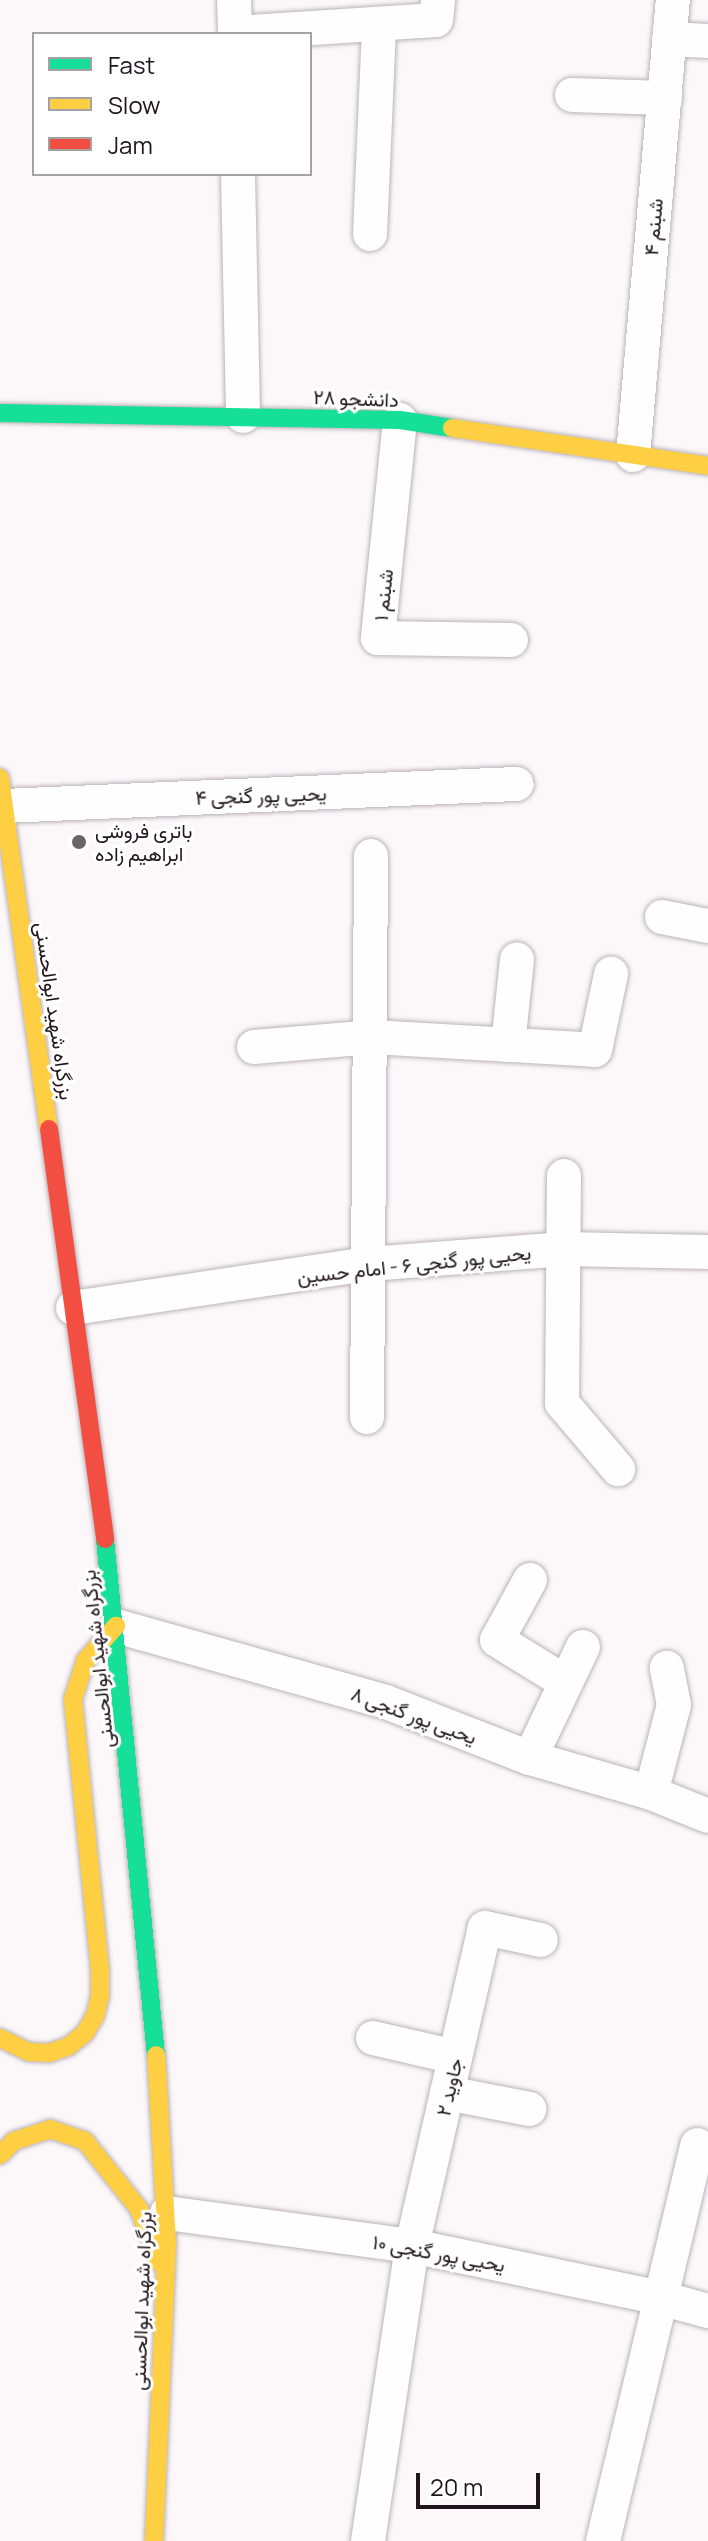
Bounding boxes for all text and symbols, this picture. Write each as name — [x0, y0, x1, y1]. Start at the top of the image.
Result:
legend — [32, 32, 312, 176]
text: Fast — [108, 48, 155, 81]
text: Slow — [108, 88, 161, 121]
text: Jam — [108, 128, 153, 161]
street label: شبنم ۴ — [639, 197, 667, 257]
street label: دانشجو ۲۸ — [313, 385, 399, 411]
street label: شبنم ۱ — [368, 568, 398, 622]
street label: یحیی پور گنجی ۴ — [195, 781, 327, 809]
place label: باتری فروشی ابراهیم زاده — [95, 818, 192, 865]
marker: باتری فروشی ابراهیم زاده — [70, 833, 88, 851]
street label: بزرگراه شهید ابوالحسنی — [31, 921, 79, 1101]
street label: یحیی پور گنجی ۶ - امام حسین — [296, 1240, 532, 1288]
street label: بزرگراه شهید ابوالحسنی — [76, 1569, 118, 1749]
street label: یحیی پور گنجی ۸ — [348, 1681, 480, 1749]
street label: جاوید ۲ — [431, 2056, 467, 2118]
street label: بزرگراه شهید ابوالحسنی — [126, 2211, 156, 2391]
street label: یحیی پور گنجی ۱۰ — [371, 2230, 507, 2276]
scale bar — [420, 2457, 544, 2507]
text: 20 m — [430, 2470, 483, 2503]

